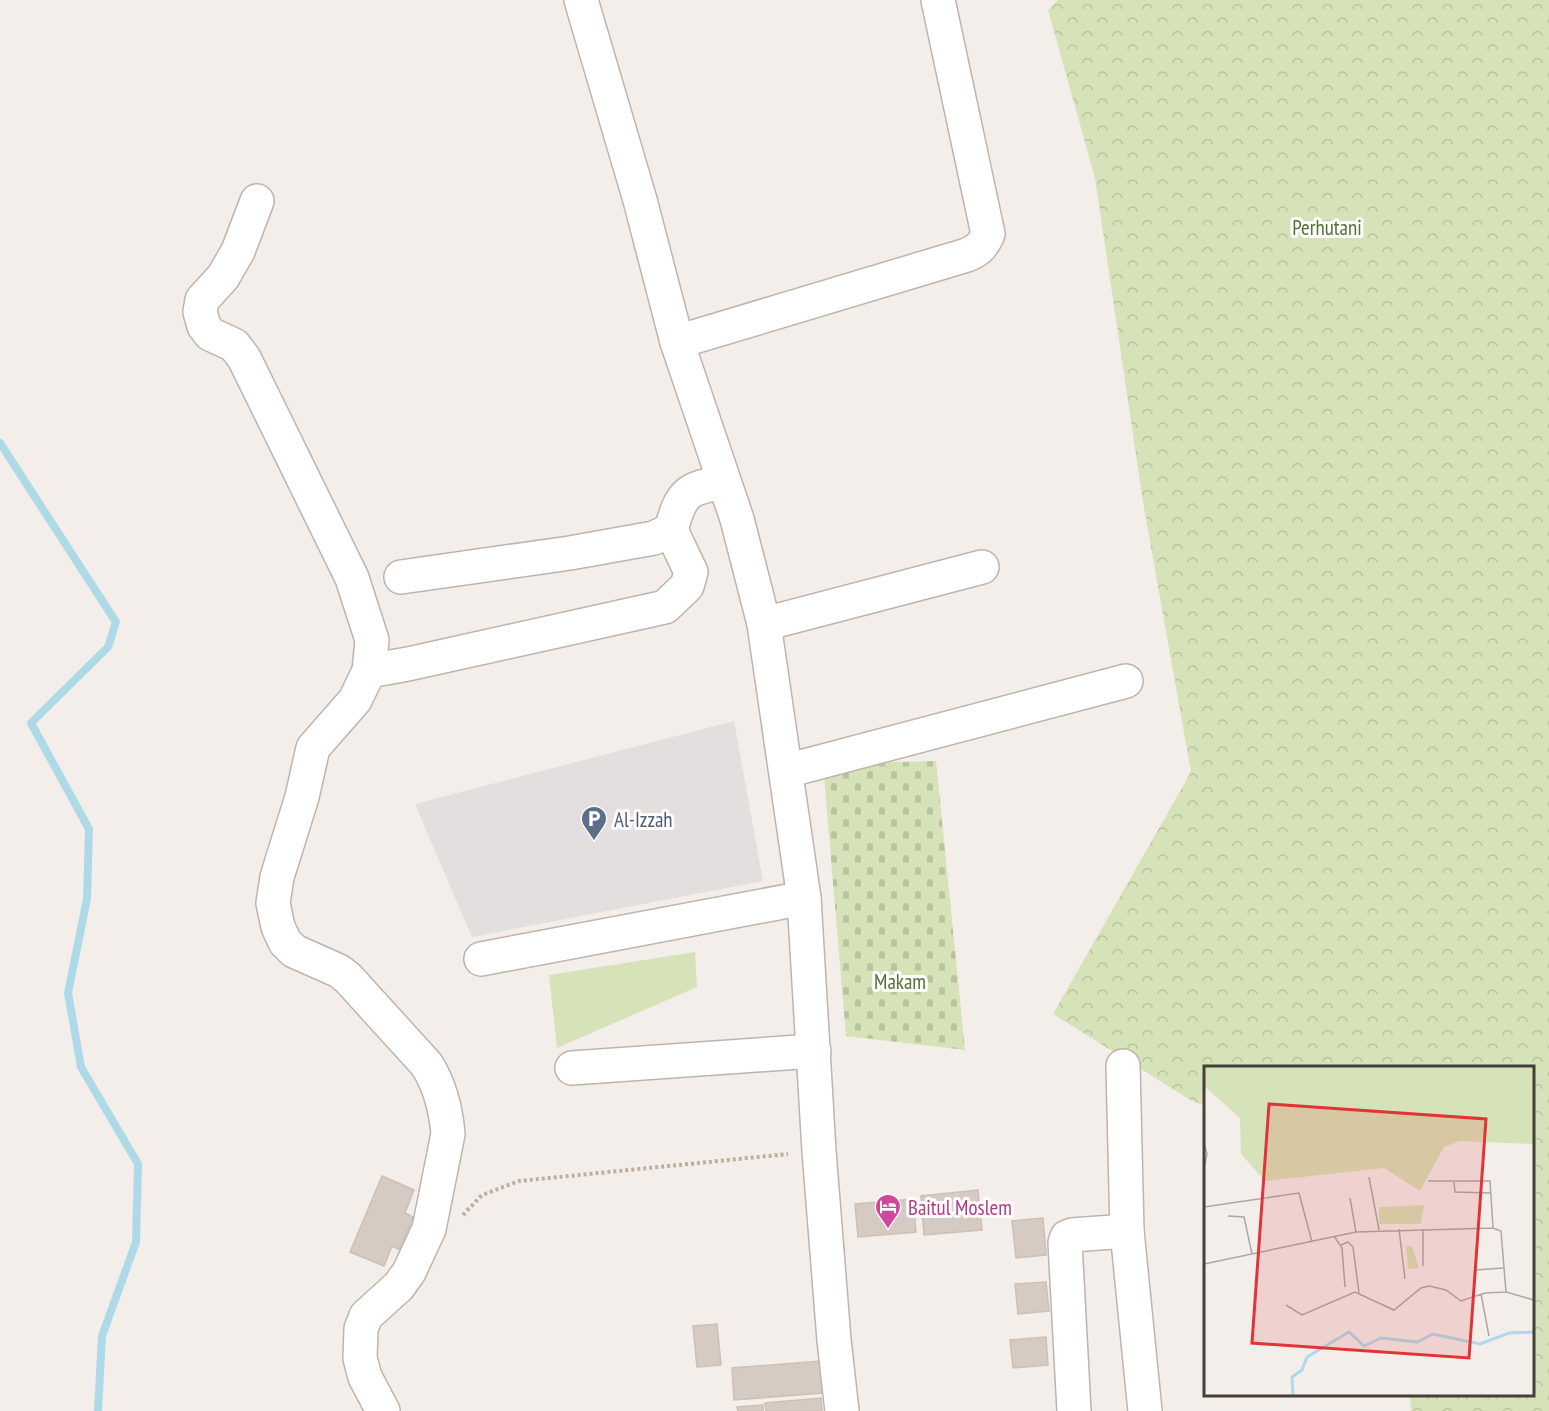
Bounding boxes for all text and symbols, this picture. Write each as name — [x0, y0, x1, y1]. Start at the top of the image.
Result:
park label: Perhutani — [1292, 214, 1362, 241]
parking icon: Al-Izzah — [579, 804, 609, 842]
place label: Al-Izzah — [614, 806, 673, 833]
park label: Makam — [874, 968, 926, 995]
inset map — [1204, 1066, 1534, 1396]
hotel icon: Baitul Moslem — [873, 1192, 903, 1230]
place label: Baitul Moslem — [908, 1194, 1012, 1221]

